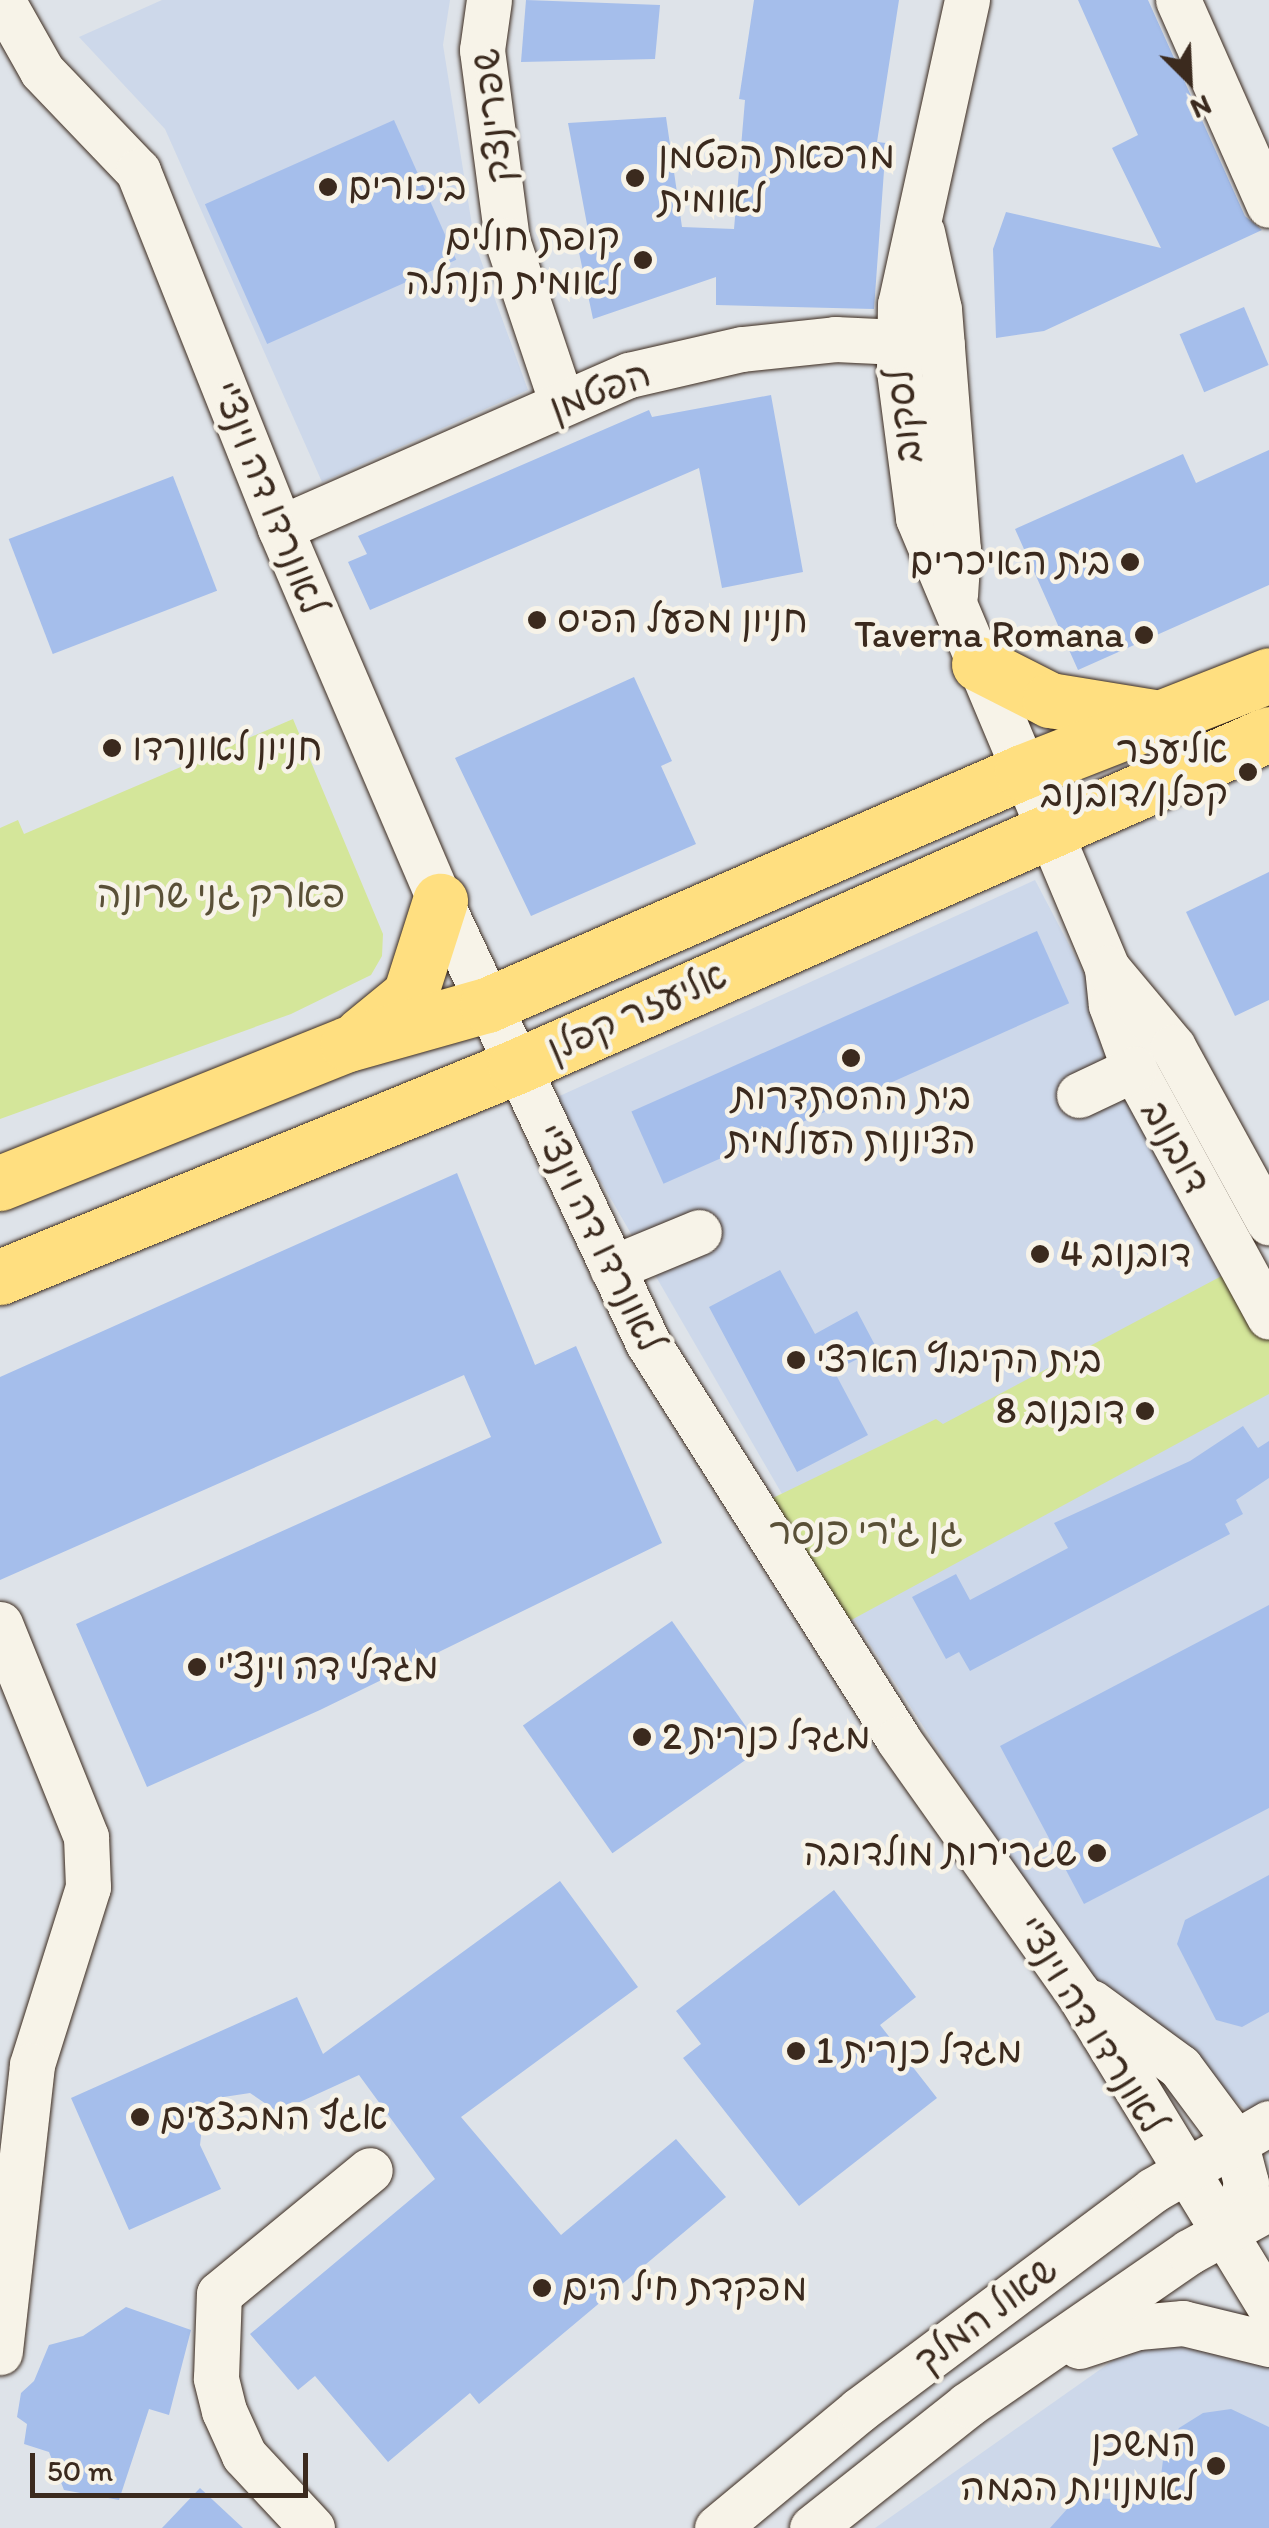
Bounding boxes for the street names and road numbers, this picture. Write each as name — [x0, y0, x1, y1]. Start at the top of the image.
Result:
street label: שפרינצק — [463, 46, 523, 186]
street label: הפטמן — [543, 351, 657, 431]
street label: לסקוב — [876, 367, 932, 465]
street label: לאונרדו דה וינצ'י — [202, 375, 336, 621]
street label: אליעזר קפלן — [540, 952, 734, 1072]
street label: דובנוב — [1132, 1092, 1220, 1202]
street label: לאונרדו דה וינצ'י — [524, 1117, 674, 1359]
street label: לאונרדו דה וינצ'י — [1006, 1908, 1176, 2142]
street label: שאול המלך — [906, 2247, 1066, 2383]

